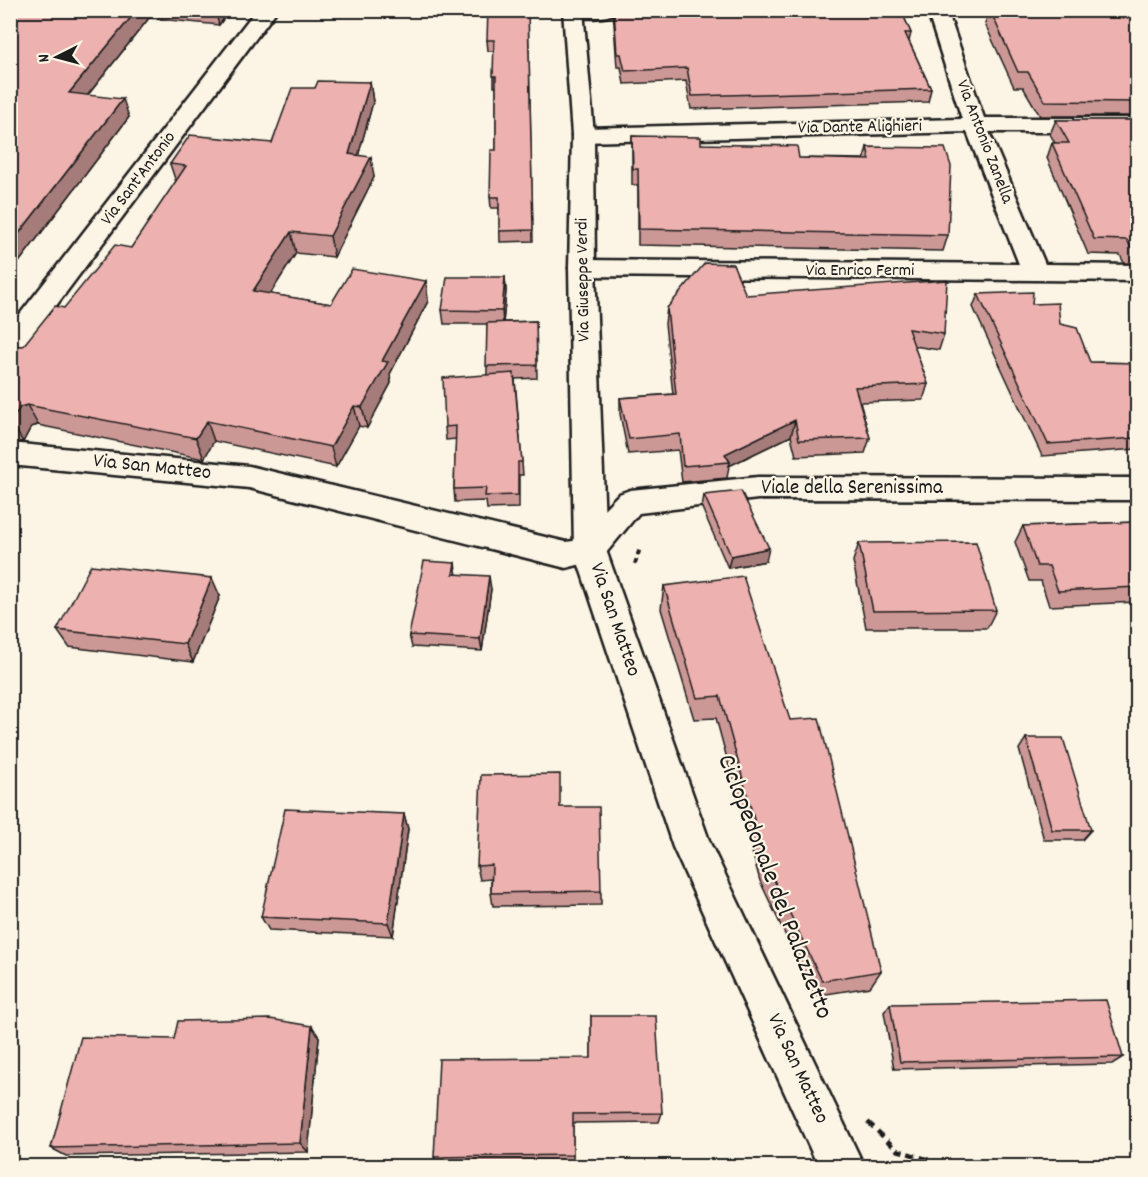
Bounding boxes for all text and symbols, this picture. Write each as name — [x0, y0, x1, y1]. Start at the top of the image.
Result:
north arrow — [27, 27, 87, 87]
text: N — [33, 53, 56, 63]
street label: Via Antonio Zanella — [949, 77, 1019, 208]
street label: Via Dante Alighieri — [798, 114, 922, 142]
street label: Via Sant'Antonio — [95, 127, 183, 231]
street label: Via Giuseppe Verdi — [570, 218, 598, 342]
street label: Via Enrico Fermi — [806, 259, 914, 284]
street label: Via San Matteo — [92, 447, 212, 489]
street label: Viale della Serenissima — [761, 474, 944, 504]
street label: Via San Matteo — [581, 559, 647, 681]
street label: Ciclopedonale del Palazzetto — [706, 749, 842, 1025]
street label: Via San Matteo — [758, 1009, 836, 1129]

